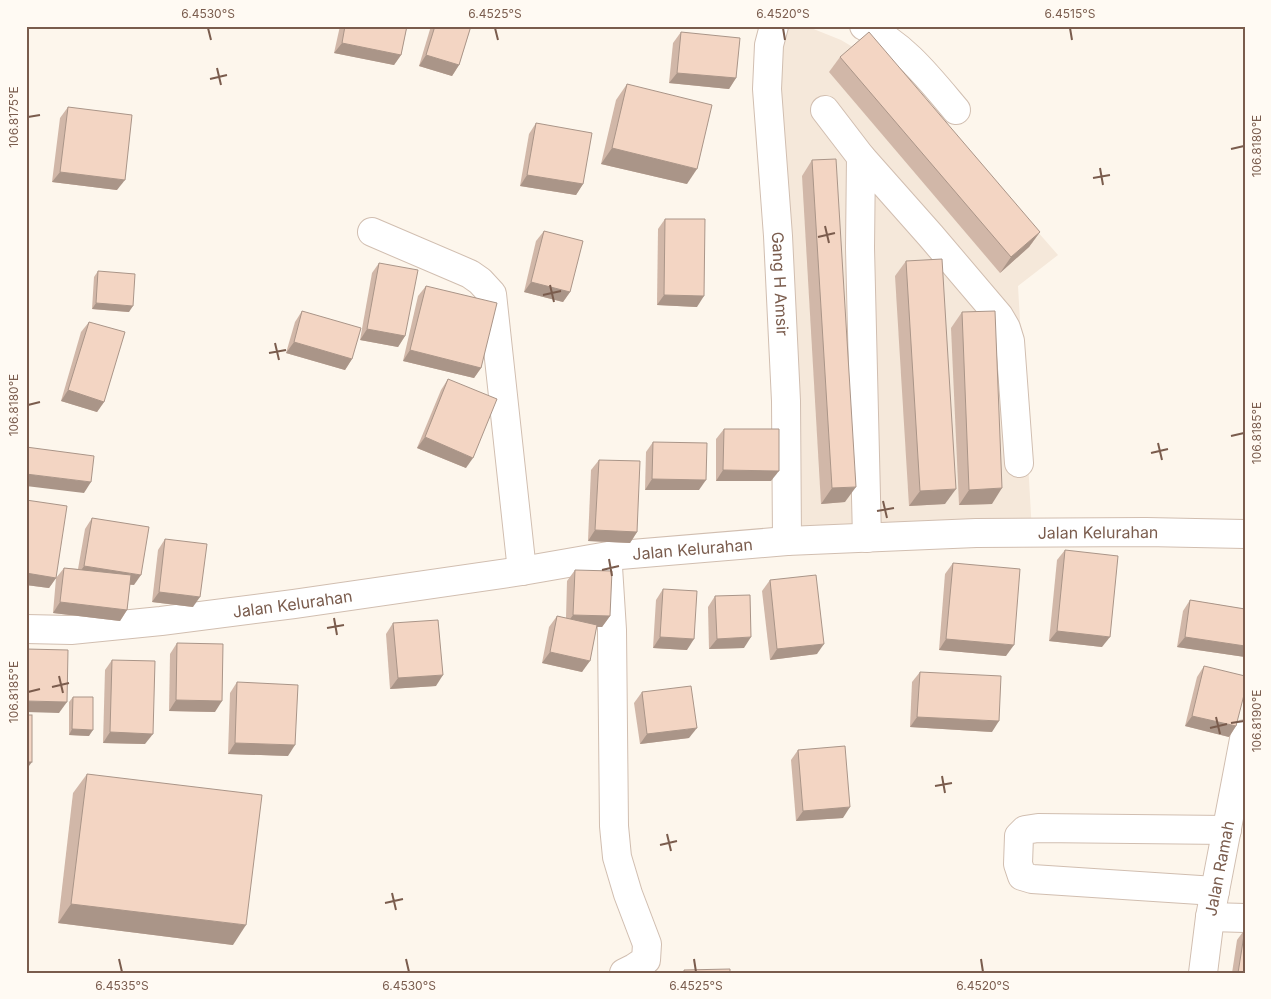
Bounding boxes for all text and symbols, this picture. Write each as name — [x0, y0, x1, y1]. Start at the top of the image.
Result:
text: 6.4530°S — [181, 6, 235, 21]
text: 6.4525°S — [468, 6, 522, 21]
text: 6.4520°S — [756, 6, 810, 21]
text: 6.4515°S — [1045, 6, 1096, 21]
text: 106.8175°E — [6, 86, 21, 148]
text: 106.8180°E — [1249, 115, 1264, 177]
street label: Gang H Amsir — [768, 231, 793, 337]
text: 106.8180°E — [6, 374, 21, 436]
text: 106.8185°E — [1249, 402, 1264, 464]
street label: Jalan Kelurahan — [1038, 522, 1159, 543]
street label: Jalan Kelurahan — [632, 534, 753, 564]
street label: Jalan Kelurahan — [231, 586, 354, 622]
text: 106.8185°E — [6, 661, 21, 723]
text: 106.8190°E — [1249, 690, 1264, 752]
street label: Jalan Ramah — [1200, 819, 1238, 918]
text: 6.4535°S — [95, 978, 149, 993]
text: 6.4530°S — [382, 978, 436, 993]
text: 6.4525°S — [669, 978, 723, 993]
text: 6.4520°S — [956, 978, 1010, 993]

